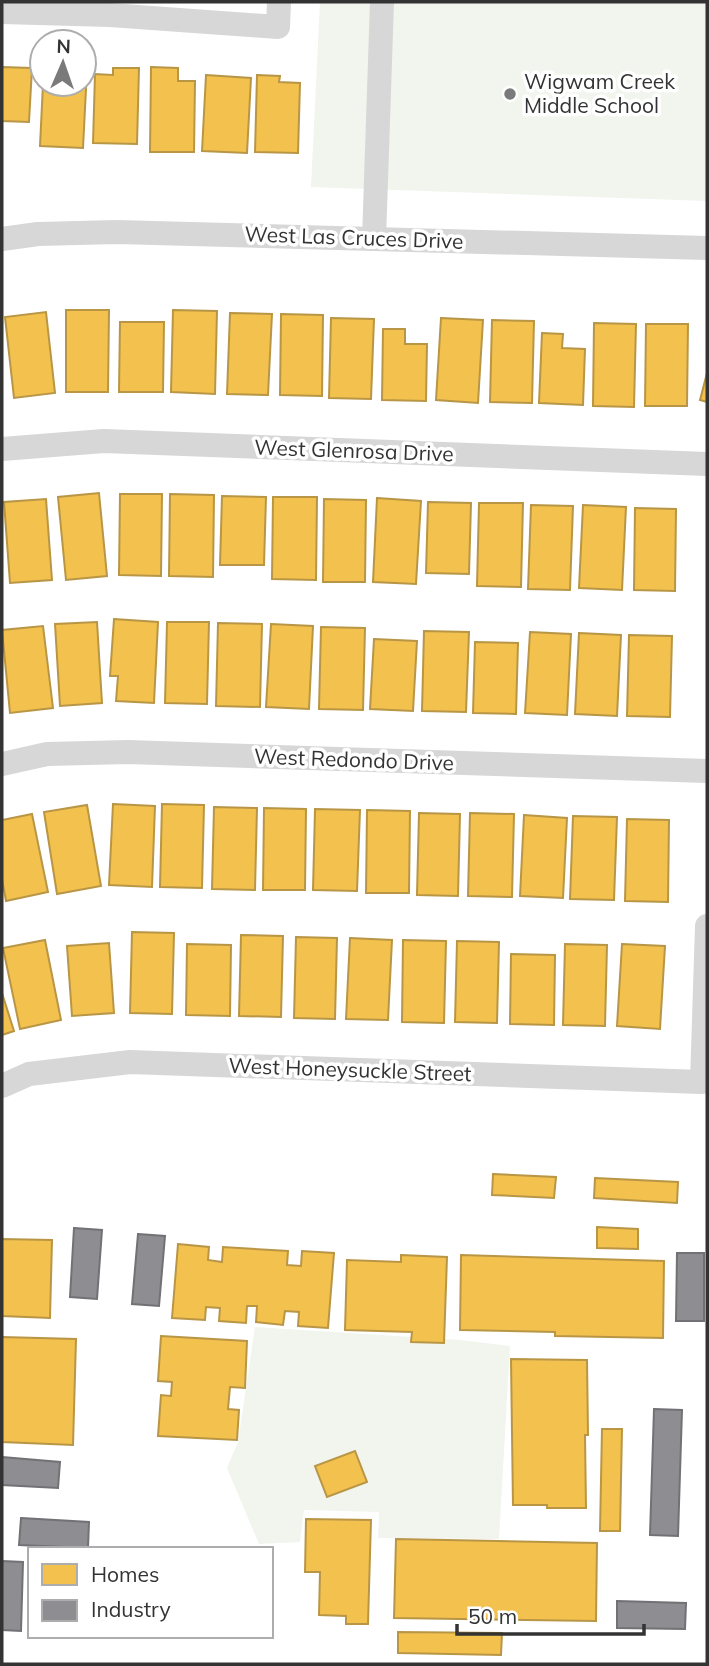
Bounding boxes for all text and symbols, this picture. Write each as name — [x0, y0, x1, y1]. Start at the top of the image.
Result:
north arrow — [28, 28, 98, 98]
text: N — [56, 34, 71, 58]
place label: Wigwam Creek Middle School — [524, 68, 675, 118]
marker: Wigwam Creek Middle School — [502, 86, 518, 102]
street label: West Las Cruces Drive — [244, 220, 464, 254]
street label: West Glenrosa Drive — [254, 434, 454, 466]
street label: West Redondo Drive — [254, 743, 454, 775]
street label: West Honeysuckle Street — [228, 1052, 472, 1086]
legend — [28, 1547, 273, 1638]
text: Homes — [91, 1561, 159, 1587]
scale bar — [457, 1592, 644, 1636]
text: Industry — [91, 1596, 171, 1622]
text: 50 m — [468, 1603, 517, 1629]

